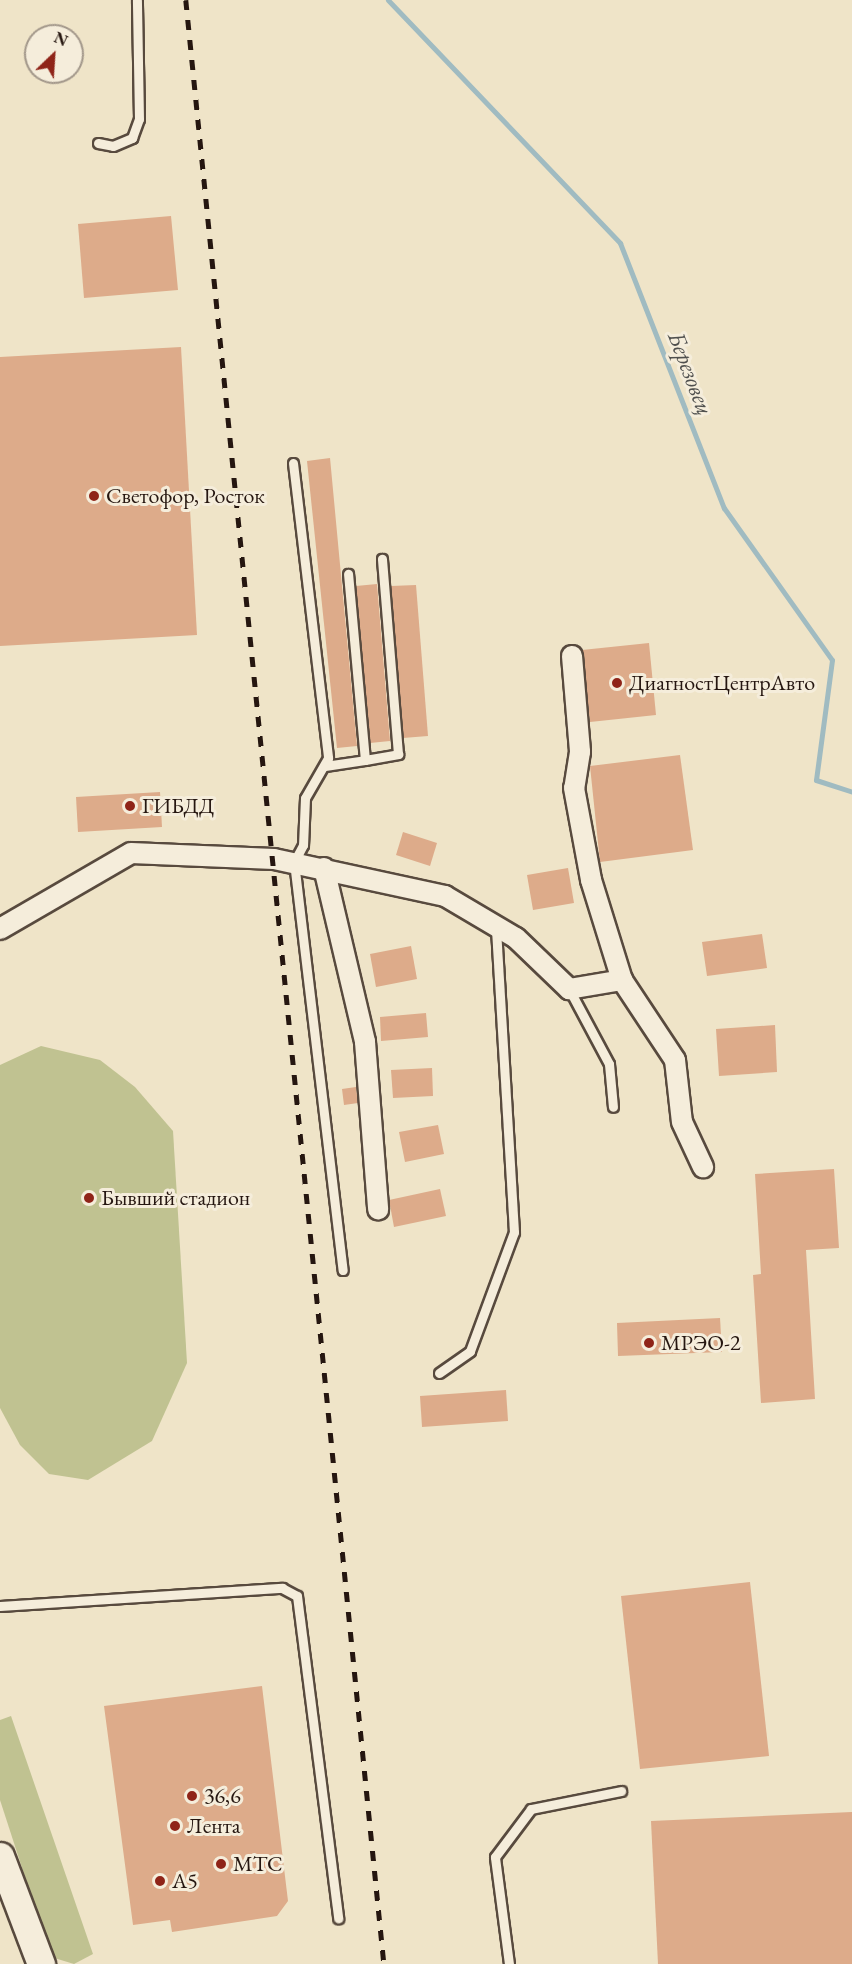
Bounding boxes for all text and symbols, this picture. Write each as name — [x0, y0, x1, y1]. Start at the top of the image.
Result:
north arrow — [24, 24, 84, 84]
text: N — [51, 27, 71, 51]
water label: Березовец — [662, 327, 720, 419]
place label: Светофор, Росток — [106, 483, 265, 509]
marker: Светофор, Росток — [87, 489, 101, 503]
place label: ДиагностЦентрАвто — [629, 670, 815, 696]
marker: ДиагностЦентрАвто — [610, 676, 624, 690]
place label: ГИБДД — [142, 793, 215, 819]
marker: ГИБДД — [123, 799, 137, 813]
place label: Бывший стадион — [101, 1185, 250, 1211]
marker: Бывший стадион — [82, 1191, 96, 1205]
place label: МРЭО-2 — [661, 1330, 741, 1356]
marker: МРЭО-2 — [642, 1336, 656, 1350]
place label: 36,6 — [204, 1783, 241, 1809]
marker: 36,6 — [185, 1789, 199, 1803]
place label: Лента — [187, 1813, 240, 1839]
marker: Лента — [168, 1819, 182, 1833]
place label: МТС — [233, 1851, 283, 1877]
marker: МТС — [214, 1857, 228, 1871]
place label: А5 — [172, 1868, 198, 1894]
marker: А5 — [153, 1874, 167, 1888]

